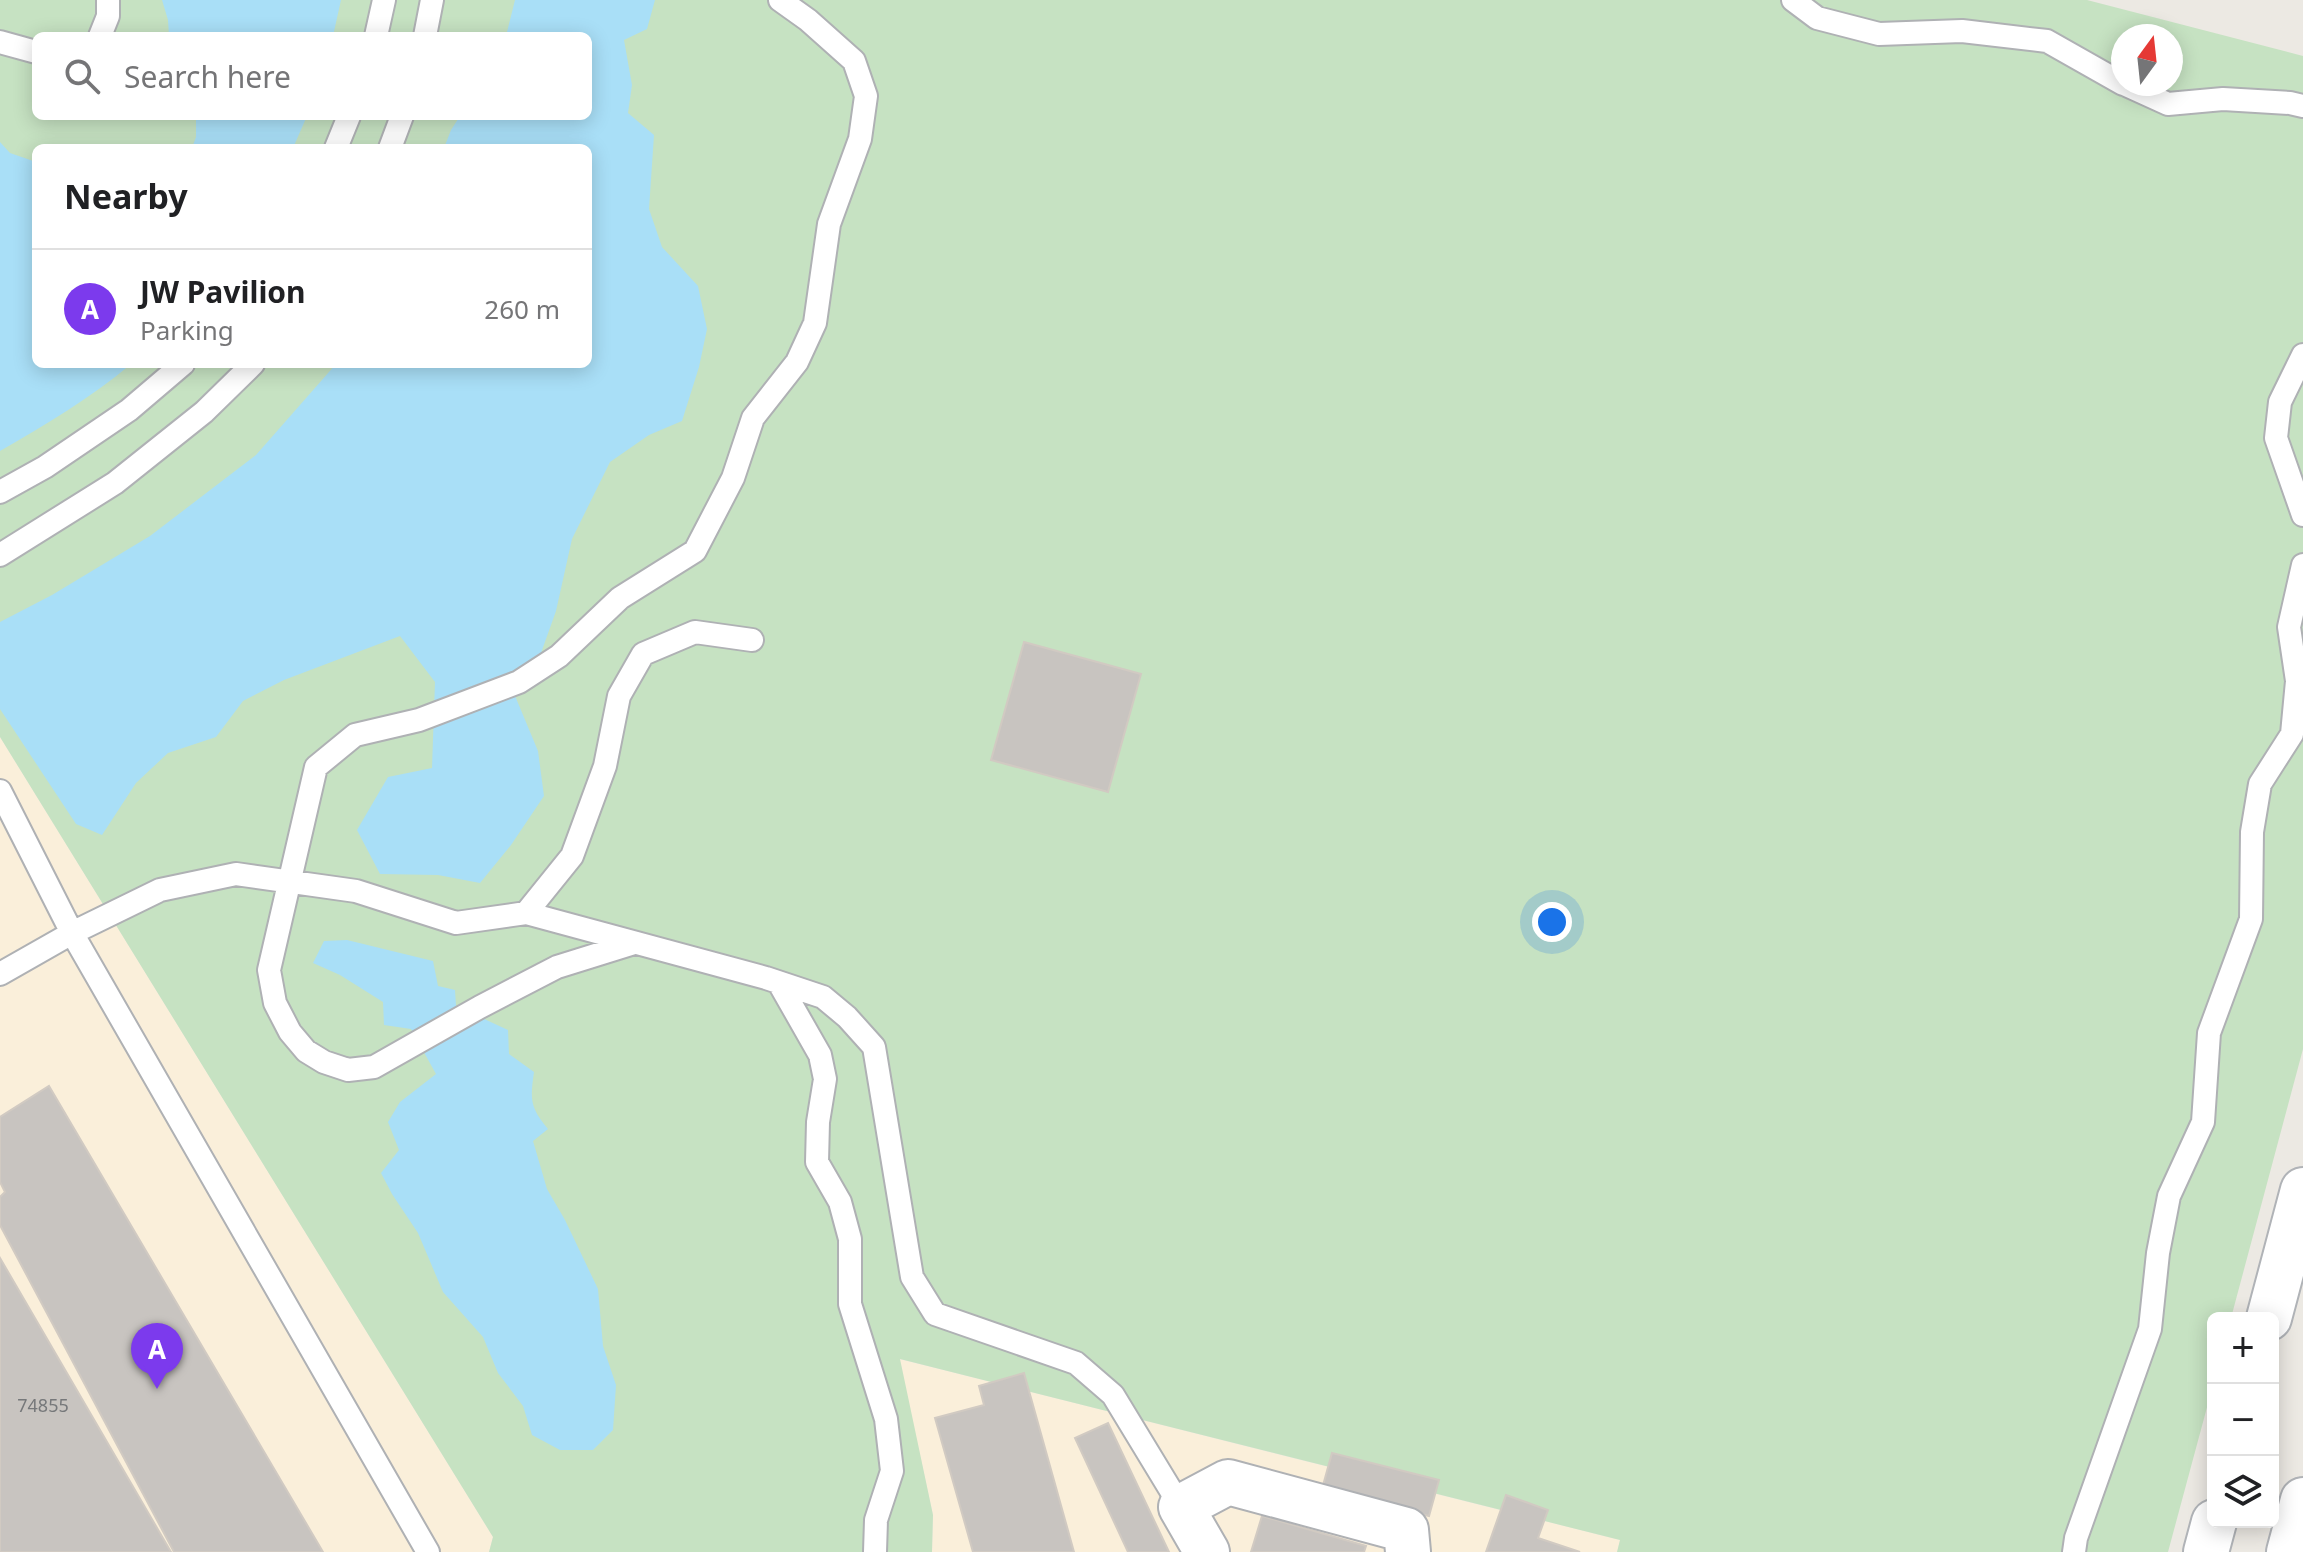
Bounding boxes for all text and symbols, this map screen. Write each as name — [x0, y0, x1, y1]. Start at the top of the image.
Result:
north arrow — [2111, 24, 2183, 96]
search box — [32, 32, 592, 120]
icon: search — [60, 54, 104, 98]
text: Search here — [124, 56, 291, 97]
text: Nearby — [64, 173, 188, 219]
text: JW Pavilion — [140, 271, 306, 312]
text: A — [81, 291, 99, 327]
text: 260 m — [484, 291, 560, 327]
text: Parking — [140, 312, 234, 348]
your location — [1532, 902, 1572, 942]
map controls — [2207, 1312, 2279, 1528]
button: + — [2207, 1312, 2279, 1384]
pin: A — [131, 1323, 183, 1389]
button: − — [2207, 1384, 2279, 1456]
house number: 74855 — [17, 1393, 69, 1417]
button: layers — [2207, 1456, 2279, 1528]

